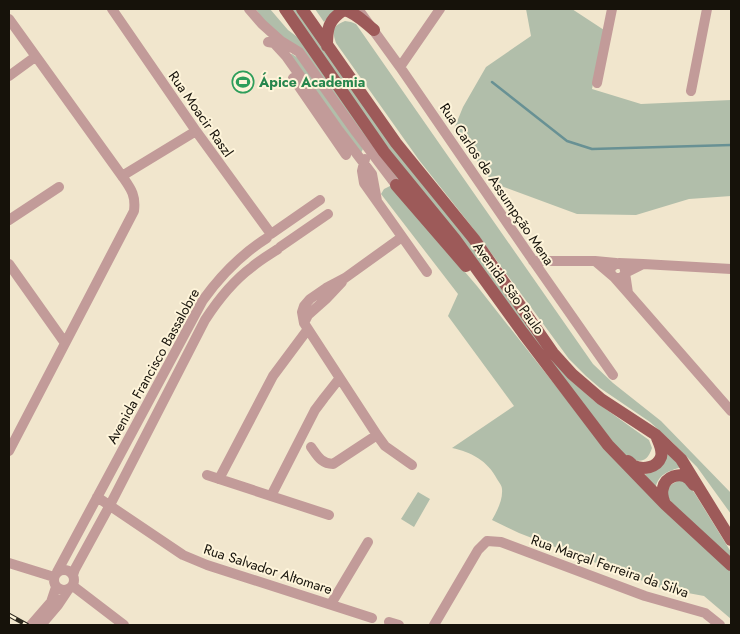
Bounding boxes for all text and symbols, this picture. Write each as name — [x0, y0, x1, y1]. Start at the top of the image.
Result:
street label: Rua Moacir Raszl — [164, 67, 238, 161]
sports icon: Ápice Academia — [231, 70, 255, 94]
place label: Ápice Academia — [258, 72, 365, 92]
street label: Rua Carlos de Assumpção Mena — [435, 99, 559, 269]
street label: Avenida São Paulo — [469, 238, 550, 339]
street label: Avenida Francisco Bassalobre — [102, 285, 204, 447]
street label: Rua Marçal Ferreira da Silva — [528, 530, 692, 602]
street label: Rua Salvador Altomare — [201, 539, 335, 599]

